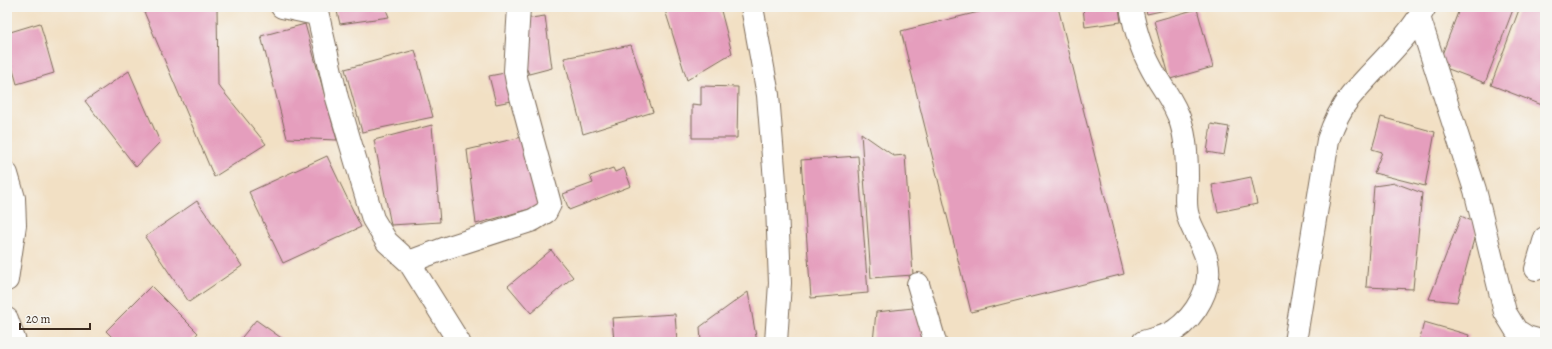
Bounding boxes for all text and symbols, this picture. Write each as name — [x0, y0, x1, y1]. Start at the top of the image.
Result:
scale bar — [20, 305, 90, 331]
text: 20 m — [26, 311, 50, 327]

